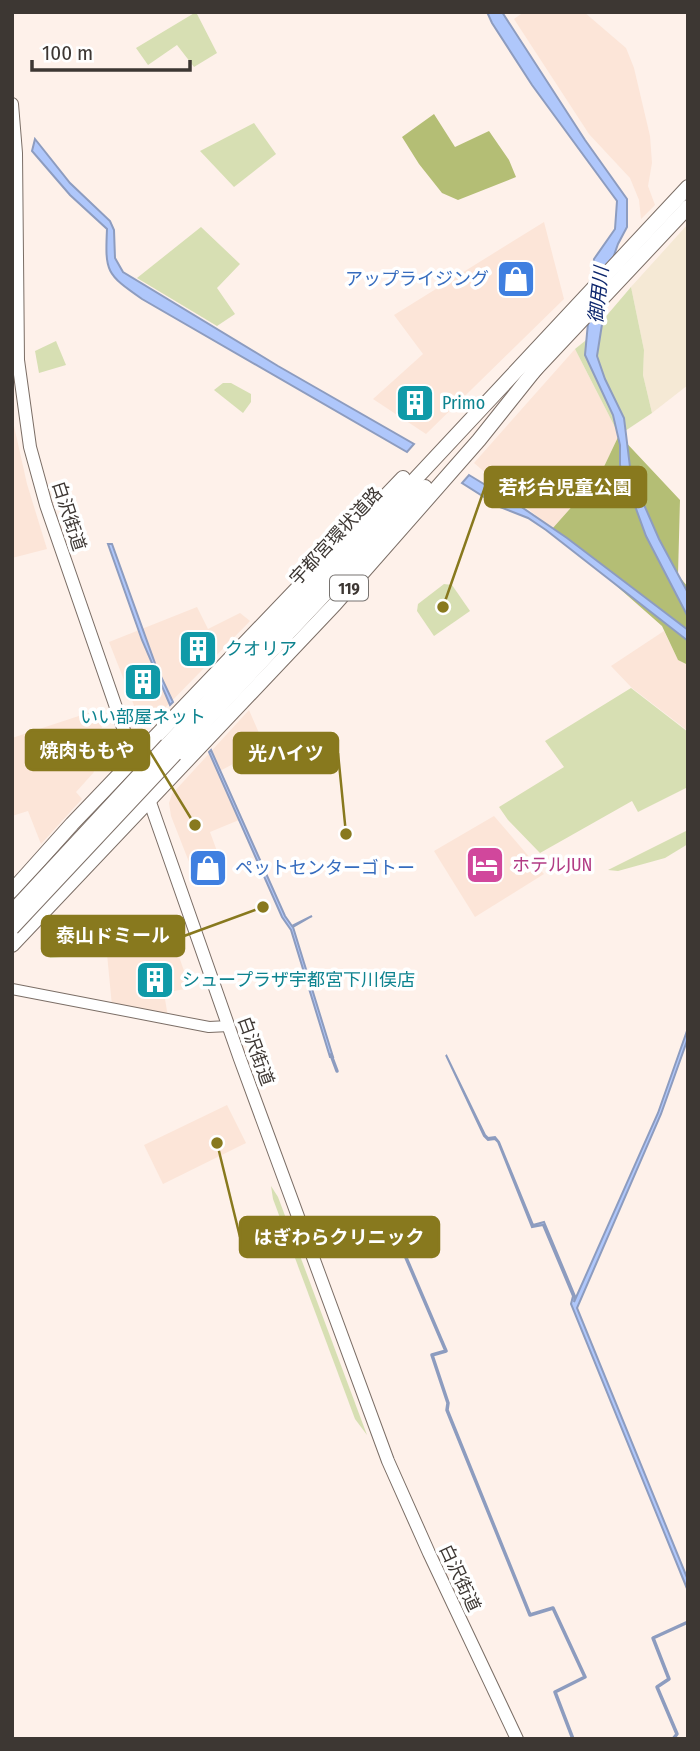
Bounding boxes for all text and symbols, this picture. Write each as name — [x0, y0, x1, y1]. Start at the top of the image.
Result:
scale bar — [32, 28, 189, 72]
text: 100 m — [42, 40, 93, 66]
shop icon: アップライジング — [495, 258, 537, 300]
water label: 御用川 — [584, 264, 613, 325]
place label: アップライジング — [345, 268, 489, 290]
building icon: Primo — [394, 382, 436, 424]
place label: Primo — [442, 392, 485, 414]
callout: 若杉台児童公園 — [485, 467, 646, 507]
text: 若杉台児童公園 — [498, 476, 632, 499]
street label: 白沢街道 — [47, 478, 91, 554]
street label: 宇都宮環状道路 — [285, 482, 387, 590]
road number: 119 — [330, 576, 368, 600]
building icon: クオリア — [177, 628, 219, 670]
place label: クオリア — [225, 638, 297, 660]
building icon: いい部屋ネット — [122, 661, 164, 703]
place label: いい部屋ネット — [80, 706, 206, 728]
callout: 焼肉ももや — [26, 730, 149, 770]
callout: 光ハイツ — [234, 733, 338, 773]
text: 焼肉ももや — [39, 739, 135, 762]
text: 光ハイツ — [248, 742, 324, 765]
hotel icon: ホテルJUN — [464, 844, 506, 886]
shop icon: ペットセンターゴトー — [187, 847, 229, 889]
place label: ホテルJUN — [512, 854, 592, 876]
place label: ペットセンターゴトー — [235, 857, 415, 879]
callout: 泰山ドミール — [42, 916, 184, 956]
text: 泰山ドミール — [56, 924, 170, 947]
building icon: シュープラザ宇都宮下川俣店 — [134, 959, 176, 1001]
place label: シュープラザ宇都宮下川俣店 — [182, 969, 415, 991]
street label: 白沢街道 — [233, 1013, 279, 1089]
callout: はぎわらクリニック — [240, 1217, 439, 1257]
text: はぎわらクリニック — [253, 1226, 425, 1249]
street label: 白沢街道 — [435, 1541, 485, 1615]

